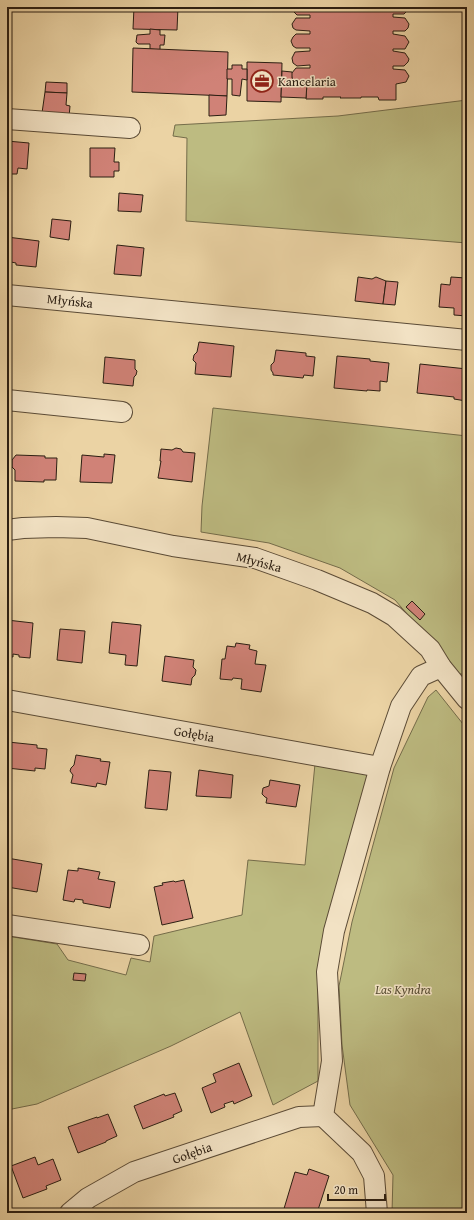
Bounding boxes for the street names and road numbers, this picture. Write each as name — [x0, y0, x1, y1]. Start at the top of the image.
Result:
street label: Młyńska — [46, 289, 95, 313]
street label: Młyńska — [234, 547, 285, 577]
street label: Gołębia — [172, 721, 217, 747]
street label: Gołębia — [170, 1137, 215, 1169]

